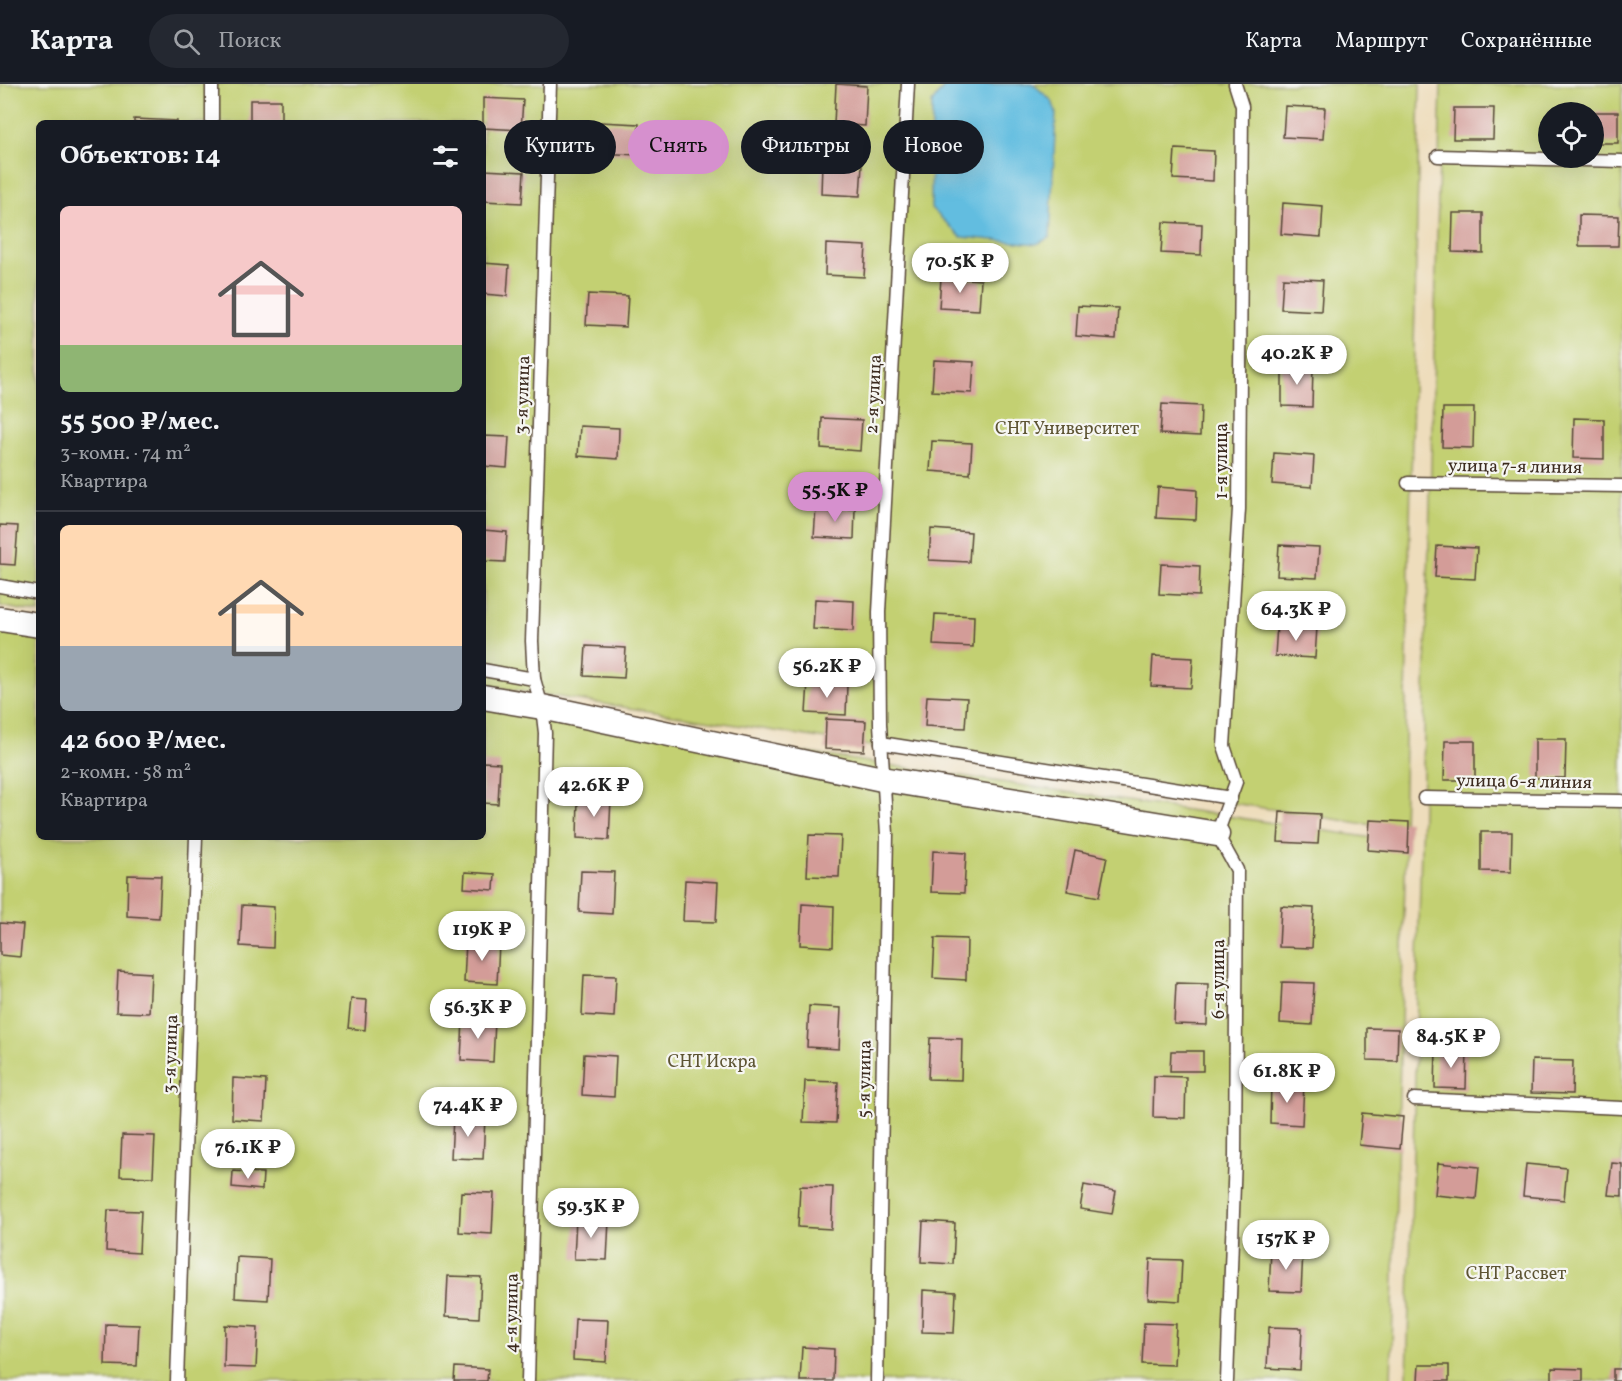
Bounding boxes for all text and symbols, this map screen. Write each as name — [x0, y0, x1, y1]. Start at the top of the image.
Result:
search box — [149, 14, 569, 68]
text: Карта — [30, 22, 113, 61]
icon: search — [170, 25, 203, 58]
text: Поиск — [218, 26, 281, 57]
text: Карта — [1245, 27, 1302, 56]
text: Маршрут — [1335, 27, 1428, 56]
text: Сохранённые — [1461, 27, 1592, 56]
map controls — [1538, 102, 1604, 168]
button: locate — [1538, 102, 1604, 168]
chip: Купить — [504, 120, 616, 174]
chip: Снять — [628, 120, 729, 174]
chip: Фильтры — [741, 120, 871, 174]
chip: Новое — [883, 120, 984, 174]
text: Объектов: 14 — [60, 138, 221, 174]
icon: filters — [429, 140, 462, 173]
pin: 70.5K ₽ — [905, 243, 1015, 294]
icon: home — [207, 245, 315, 353]
text: 70.5K ₽ — [926, 248, 994, 276]
pin: 40.2K ₽ — [1242, 335, 1352, 386]
text: 40.2K ₽ — [1261, 340, 1333, 368]
street label: 2-я улица — [860, 354, 889, 435]
street label: 3-я улица — [510, 355, 537, 435]
text: 55 500 ₽/мес. — [60, 404, 220, 440]
park label: СНТ Университет — [995, 417, 1139, 442]
street label: 1-я улица — [1210, 423, 1235, 499]
text: 3-комн. · 74 m² — [60, 440, 191, 468]
street label: улица 7-я линия — [1448, 454, 1582, 481]
text: Квартира — [60, 468, 148, 496]
pin: 55.5K ₽ — [780, 472, 890, 523]
text: 55.5K ₽ — [802, 477, 868, 505]
icon: home — [207, 564, 315, 672]
pin: 64.3K ₽ — [1241, 591, 1351, 642]
text: 64.3K ₽ — [1261, 596, 1331, 624]
pin: 56.2K ₽ — [772, 648, 882, 699]
text: 56.2K ₽ — [793, 653, 861, 681]
text: 42 600 ₽/мес. — [60, 723, 226, 759]
text: 2-комн. · 58 m² — [60, 759, 191, 787]
pin: 42.6K ₽ — [539, 767, 649, 818]
street label: улица 6-я линия — [1456, 769, 1592, 796]
text: 42.6K ₽ — [558, 772, 630, 800]
text: Квартира — [60, 787, 148, 815]
pin: 119K ₽ — [433, 911, 531, 962]
text: 119K ₽ — [452, 916, 512, 944]
street label: 6-я улица — [1207, 939, 1232, 1019]
pin: 56.3K ₽ — [423, 989, 533, 1040]
text: 56.3K ₽ — [444, 994, 512, 1022]
street label: 3-я улица — [158, 1014, 185, 1094]
pin: 84.5K ₽ — [1396, 1018, 1506, 1069]
text: 84.5K ₽ — [1416, 1023, 1486, 1051]
street label: 5-я улица — [852, 1039, 879, 1119]
park label: СНТ Искра — [668, 1050, 756, 1075]
pin: 61.8K ₽ — [1232, 1053, 1342, 1104]
text: 61.8K ₽ — [1253, 1058, 1321, 1086]
pin: 74.4K ₽ — [413, 1087, 523, 1138]
text: 74.4K ₽ — [433, 1092, 503, 1120]
pin: 76.1K ₽ — [193, 1129, 303, 1180]
text: 76.1K ₽ — [215, 1134, 281, 1162]
pin: 59.3K ₽ — [536, 1188, 646, 1239]
text: 59.3K ₽ — [557, 1193, 625, 1221]
pin: 157K ₽ — [1237, 1220, 1335, 1271]
text: 157K ₽ — [1256, 1225, 1316, 1253]
park label: СНТ Рассвет — [1466, 1262, 1566, 1287]
street label: 4-я улица — [499, 1273, 526, 1353]

